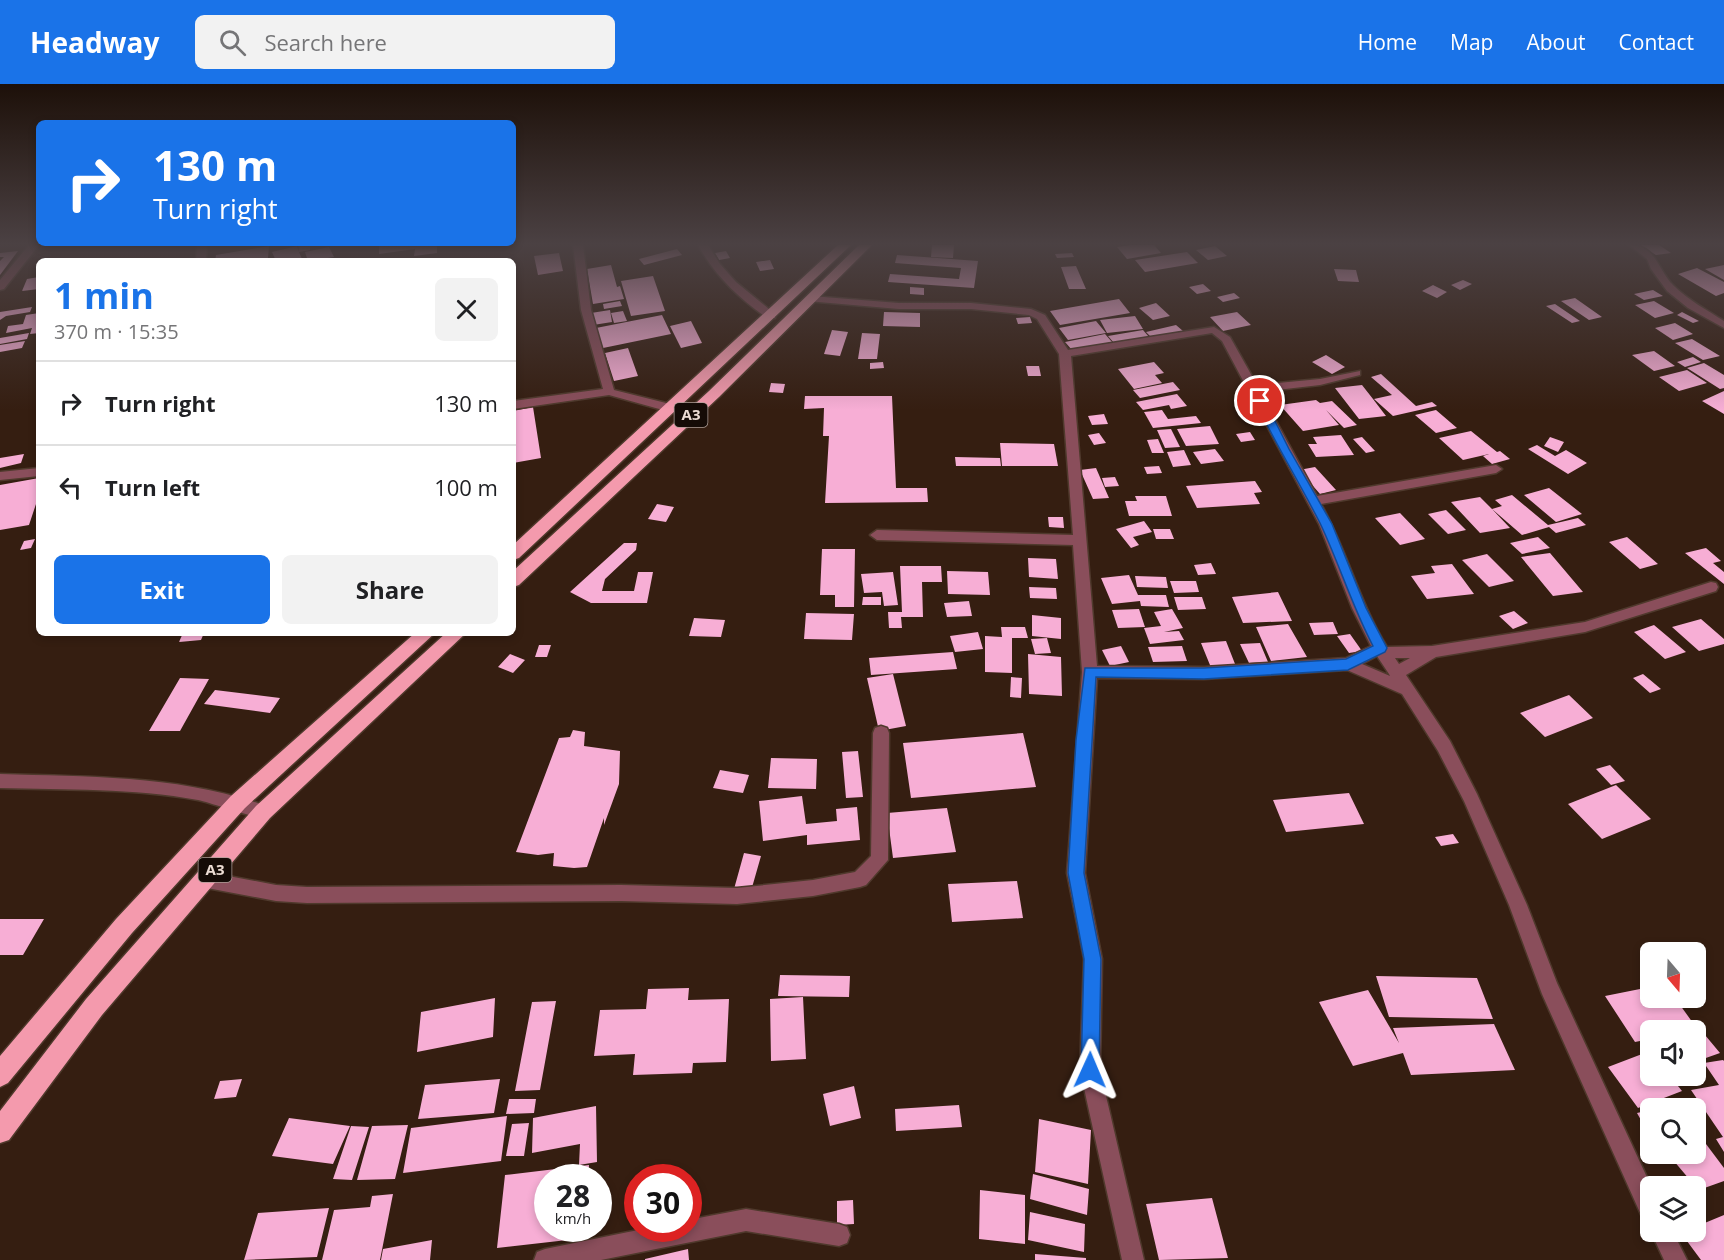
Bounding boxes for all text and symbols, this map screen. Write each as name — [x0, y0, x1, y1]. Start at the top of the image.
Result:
search box — [195, 15, 615, 69]
text: Headway — [30, 23, 159, 61]
icon: search — [216, 26, 249, 59]
text: Search here — [264, 27, 387, 57]
text: Home — [1358, 28, 1417, 56]
text: Map — [1450, 28, 1493, 56]
text: About — [1526, 28, 1586, 56]
text: Contact — [1619, 28, 1694, 56]
text: 130 m — [153, 136, 277, 193]
icon: right — [54, 144, 132, 222]
text: Turn right — [153, 190, 278, 227]
text: 1 min — [54, 271, 154, 320]
button: close — [435, 278, 498, 341]
text: 370 m · 15:35 — [54, 318, 179, 345]
pin — [1234, 375, 1285, 426]
icon: arrive — [1243, 384, 1276, 417]
icon: right — [54, 387, 87, 420]
text: Turn right — [105, 388, 216, 418]
text: 130 m — [434, 388, 498, 418]
road number: A3 — [674, 403, 708, 427]
icon: left — [54, 471, 87, 504]
text: Turn left — [105, 472, 200, 502]
text: 100 m — [434, 472, 498, 502]
button: Exit — [54, 555, 270, 624]
button: Share — [282, 555, 498, 624]
road number: A3 — [198, 858, 232, 882]
north arrow — [1640, 942, 1706, 1008]
map controls — [1640, 942, 1706, 1242]
button: sound — [1640, 1020, 1706, 1086]
position arrow — [1058, 1038, 1122, 1102]
button: search — [1640, 1098, 1706, 1164]
speed limit sign: 30 — [624, 1164, 702, 1242]
text: 28 — [556, 1175, 590, 1216]
button: layers — [1640, 1176, 1706, 1242]
text: km/h — [555, 1208, 591, 1228]

